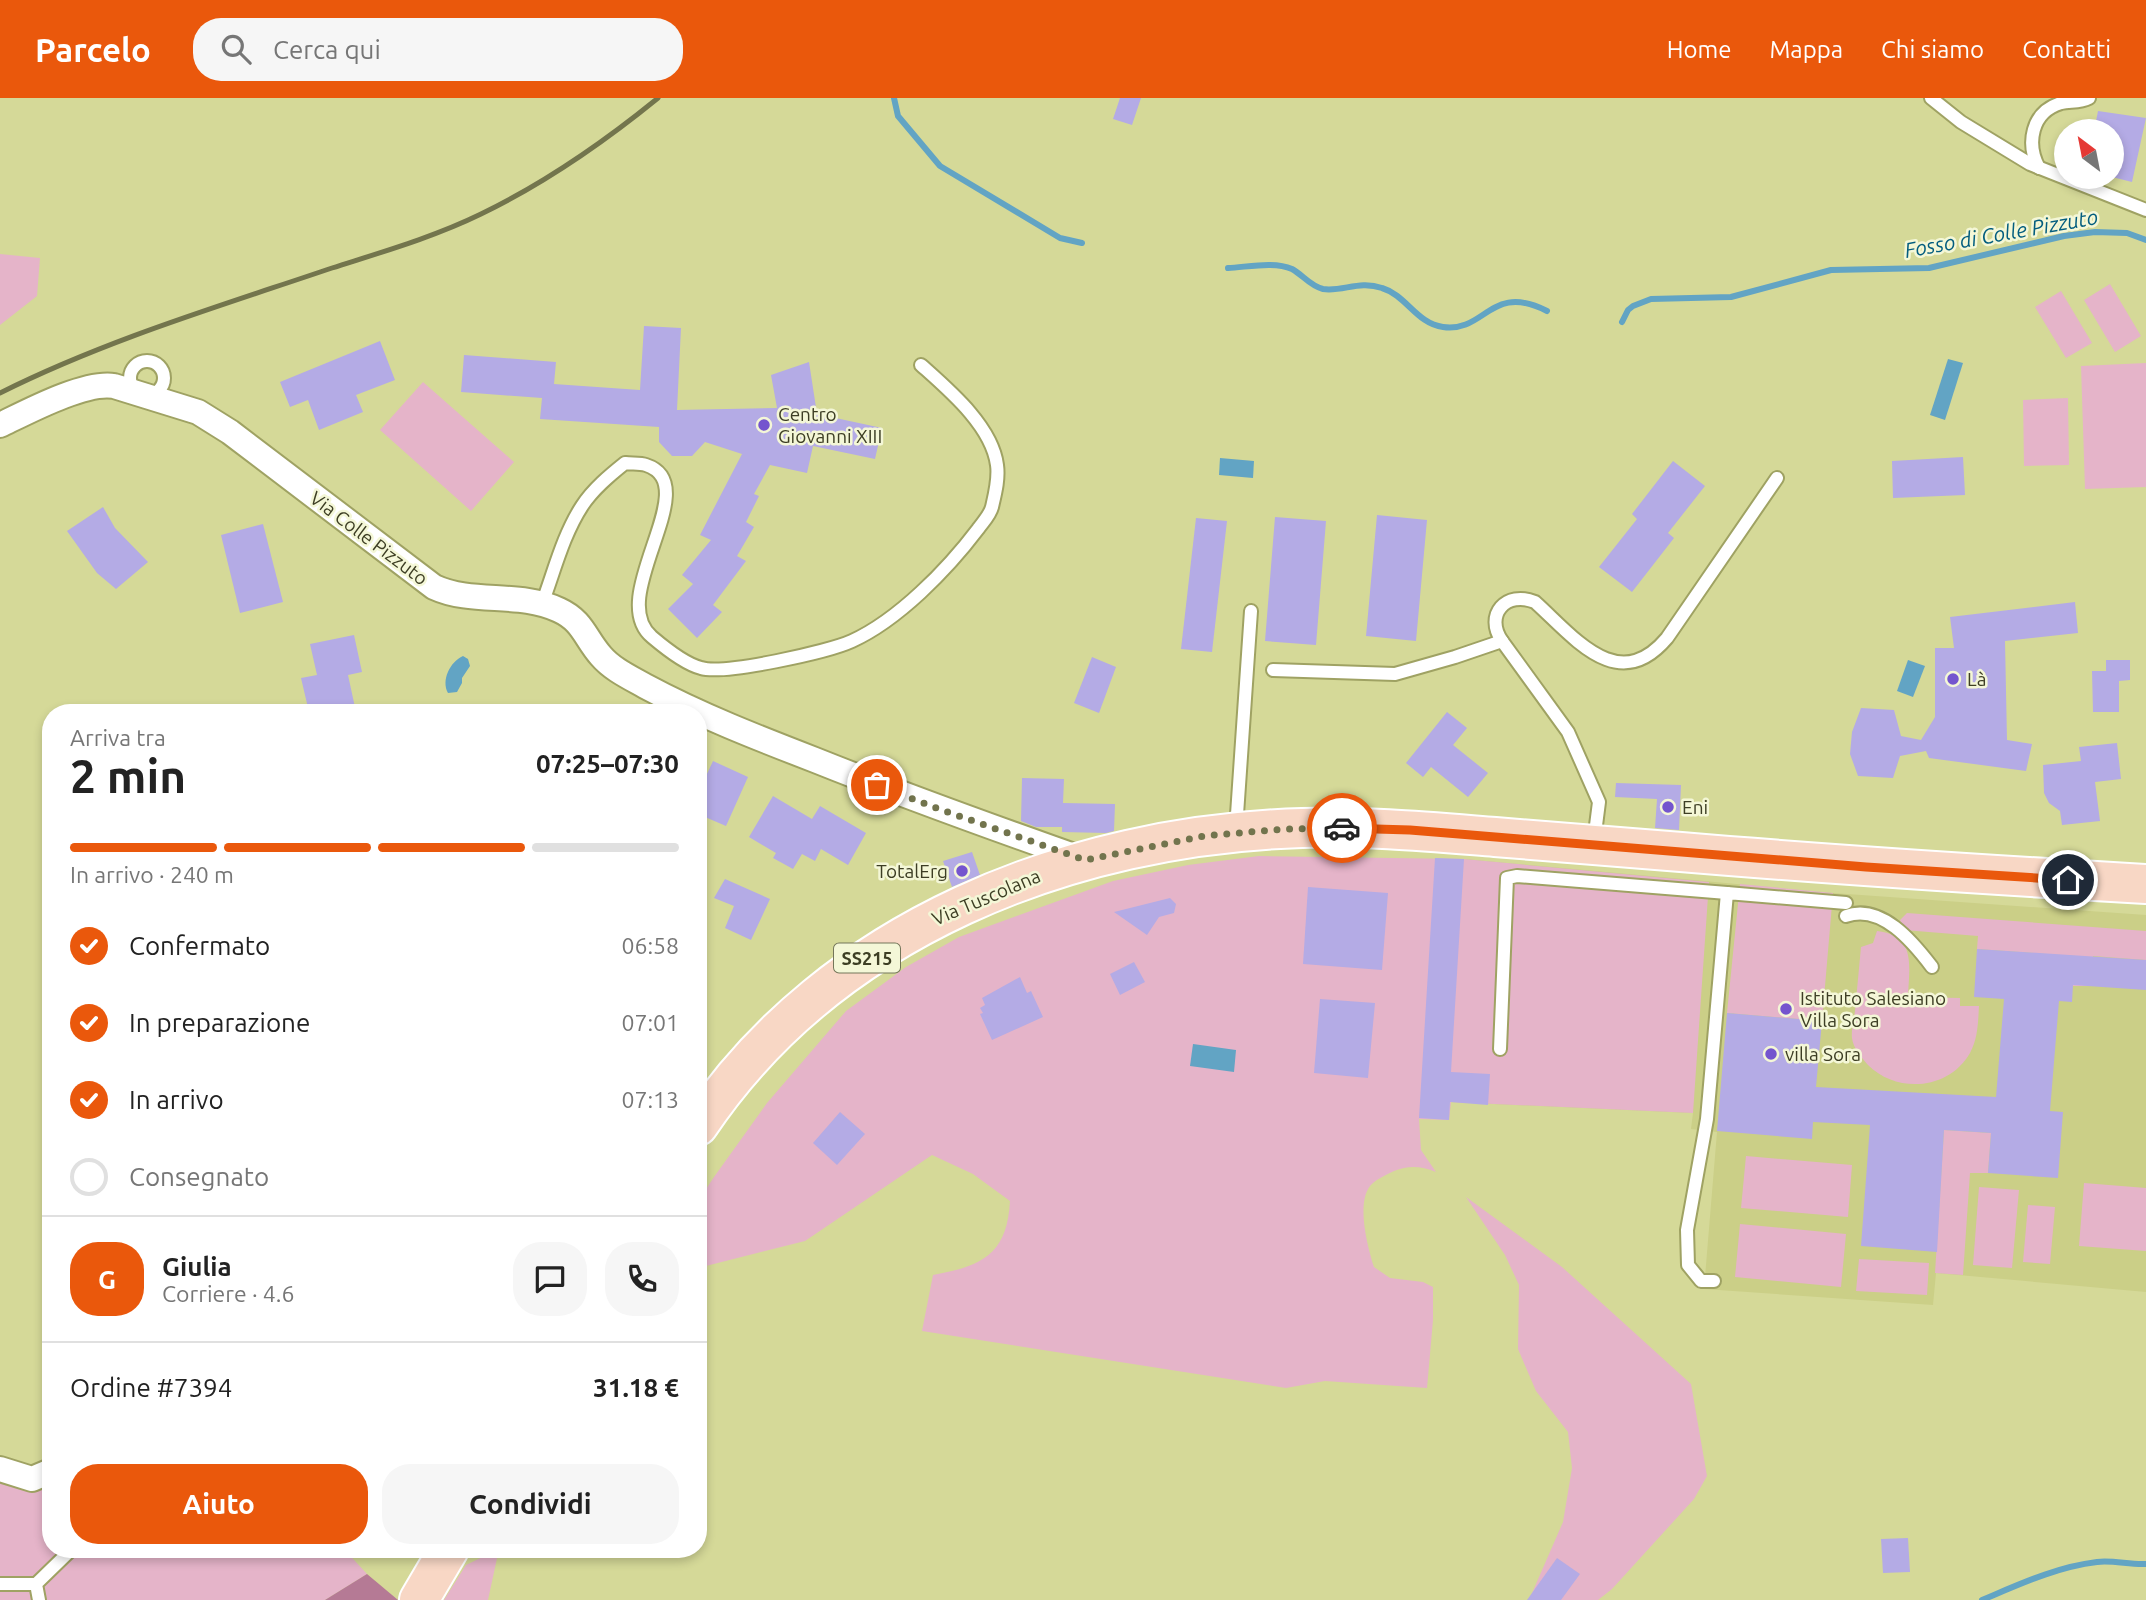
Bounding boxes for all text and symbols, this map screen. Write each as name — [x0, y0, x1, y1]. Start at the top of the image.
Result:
search box — [193, 18, 683, 81]
icon: search — [217, 30, 255, 68]
text: Parcelo — [35, 31, 151, 68]
text: Cerca qui — [273, 35, 381, 64]
text: Home — [1667, 36, 1731, 63]
text: Mappa — [1769, 36, 1843, 63]
text: Chi siamo — [1881, 36, 1984, 63]
text: Contatti — [2022, 36, 2111, 63]
north arrow — [2054, 119, 2124, 189]
map controls — [2054, 119, 2124, 189]
water label: Fosso di Colle Pizzuto — [1902, 204, 2100, 262]
place label: Centro Giovanni XIII — [778, 403, 882, 447]
marker: Centro Giovanni XIII — [756, 417, 772, 433]
street label: Via Colle Pizzuto — [306, 487, 432, 589]
place label: Là — [1967, 668, 1986, 690]
marker: Là — [1945, 671, 1961, 687]
text: Arriva tra — [70, 725, 166, 750]
text: 07:25–07:30 — [536, 749, 679, 778]
text: 2 min — [70, 750, 186, 802]
pin — [847, 755, 907, 815]
icon: bag — [858, 766, 896, 804]
courier — [1307, 793, 1377, 863]
place label: Eni — [1682, 796, 1708, 818]
marker: Eni — [1660, 799, 1676, 815]
icon: car — [1323, 809, 1361, 847]
pin — [2038, 850, 2098, 910]
place label: TotalErg — [876, 860, 948, 882]
icon: home — [2049, 861, 2087, 899]
text: In arrivo · 240 m — [70, 862, 234, 887]
marker: TotalErg — [954, 863, 970, 879]
street label: Via Tuscolana — [928, 864, 1044, 930]
icon: check — [70, 927, 108, 965]
text: Confermato — [129, 931, 270, 960]
text: 06:58 — [621, 933, 679, 958]
road number: SS215 — [834, 944, 900, 972]
place label: Istituto Salesiano Villa Sora — [1800, 987, 1946, 1031]
marker: Istituto Salesiano Villa Sora — [1778, 1001, 1794, 1017]
icon: check — [70, 1004, 108, 1042]
text: In preparazione — [129, 1008, 310, 1037]
text: 07:01 — [621, 1010, 679, 1035]
place label: villa Sora — [1785, 1043, 1861, 1065]
marker: villa Sora — [1763, 1046, 1779, 1062]
icon: check — [70, 1081, 108, 1119]
text: In arrivo — [129, 1085, 224, 1114]
text: 07:13 — [621, 1087, 679, 1112]
text: Consegnato — [129, 1162, 269, 1191]
button: chat — [513, 1242, 587, 1316]
button: phone — [605, 1242, 679, 1316]
text: Giulia — [162, 1252, 232, 1281]
text: G — [98, 1265, 116, 1294]
text: Corriere · 4.6 — [162, 1281, 294, 1306]
text: Ordine #7394 — [70, 1373, 232, 1402]
text: 31.18 € — [593, 1373, 679, 1402]
button: Aiuto — [70, 1464, 368, 1544]
button: Condividi — [382, 1464, 679, 1544]

